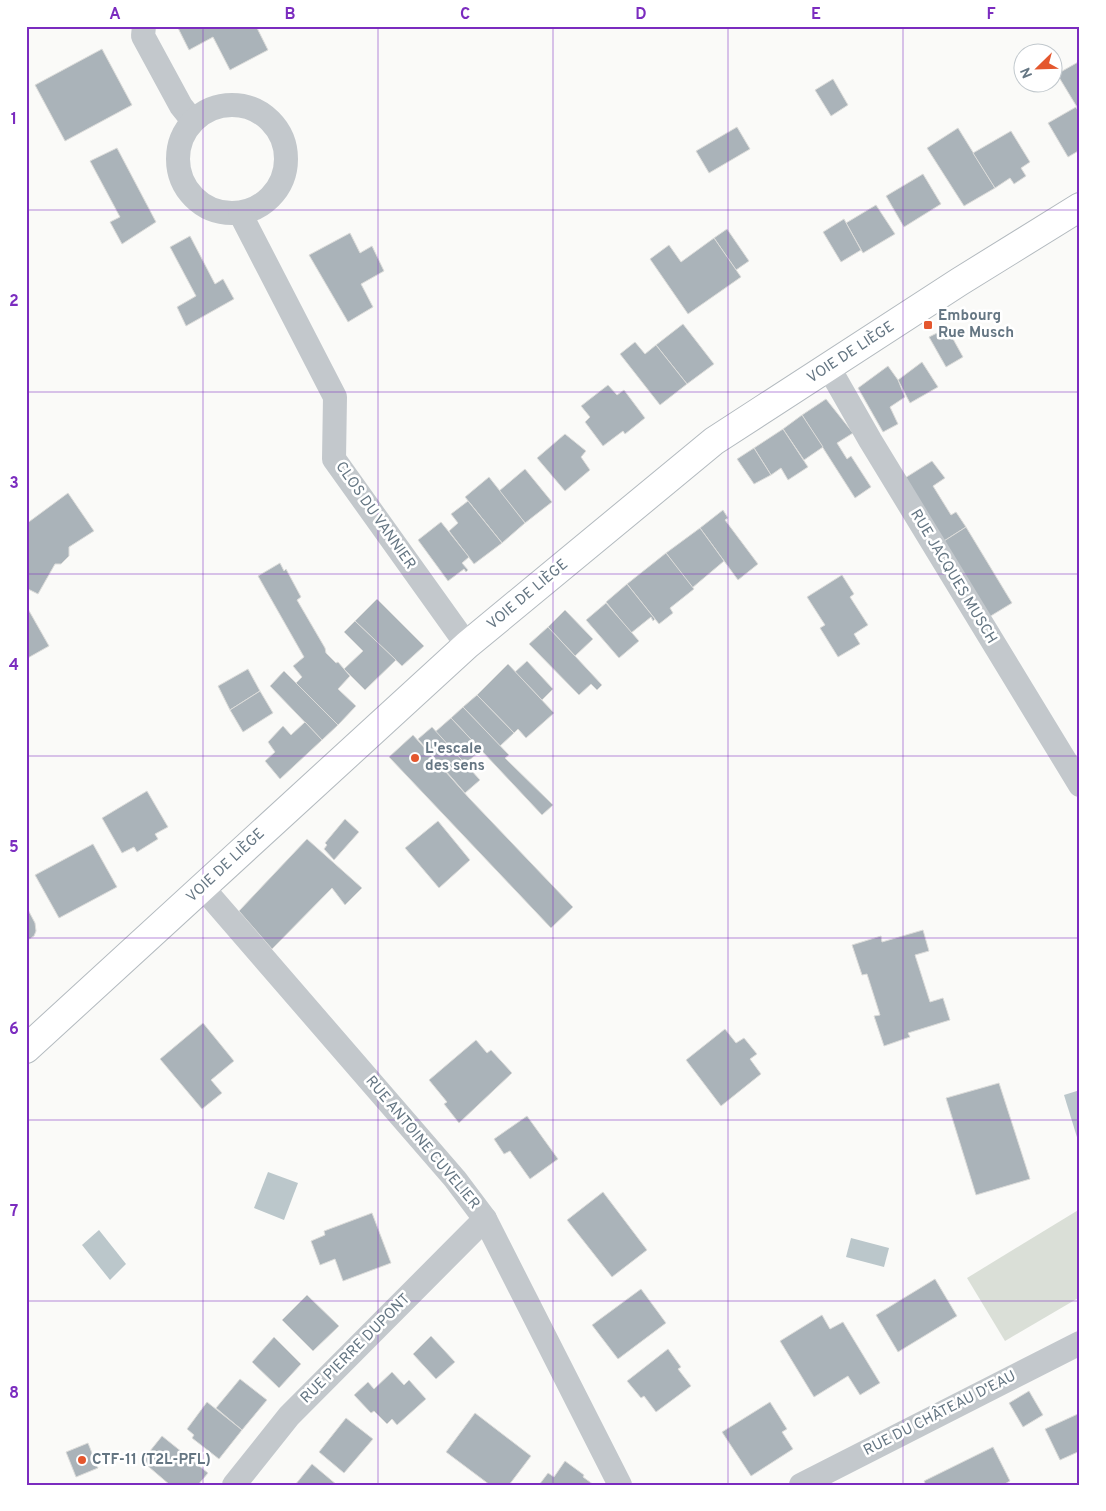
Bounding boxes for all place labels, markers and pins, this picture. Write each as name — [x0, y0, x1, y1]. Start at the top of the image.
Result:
place label: Embourg Rue Musch — [938, 307, 1014, 343]
marker: Embourg Rue Musch — [922, 319, 934, 331]
place label: L'escale des sens — [425, 740, 485, 776]
marker: L'escale des sens — [409, 752, 421, 764]
place label: CTF-11 (T2L-PFL) — [92, 1451, 211, 1470]
marker: CTF-11 (T2L-PFL) — [76, 1454, 88, 1466]

